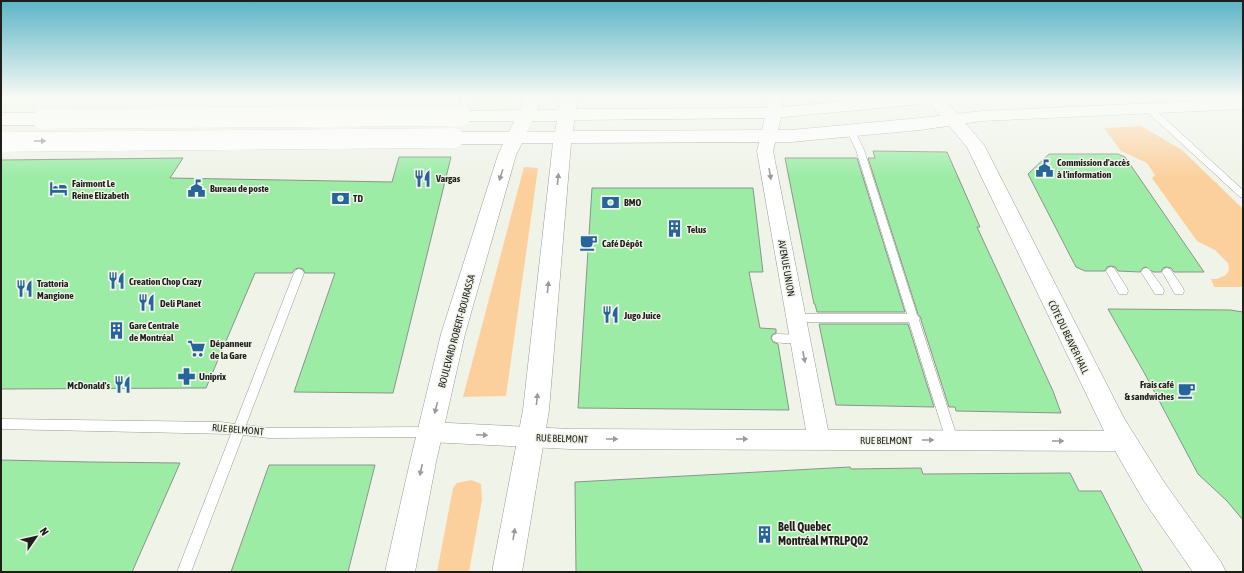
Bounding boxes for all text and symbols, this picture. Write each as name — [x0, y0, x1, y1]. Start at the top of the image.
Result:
one-way arrow — [34, 138, 46, 145]
place label: Commission d'accès à l'information — [1057, 157, 1130, 180]
public building icon: Commission d'accès à l'information — [1034, 158, 1054, 178]
restaurant icon: Vargas — [413, 168, 433, 188]
one-way arrow — [767, 168, 773, 180]
one-way arrow — [498, 169, 504, 181]
place label: Vargas — [435, 173, 461, 184]
one-way arrow — [555, 173, 562, 186]
place label: Fairmont Le Reine Elizabeth — [72, 178, 129, 201]
public building icon: Bureau de poste — [187, 178, 207, 198]
hotel icon: Fairmont Le Reine Elizabeth — [49, 179, 69, 199]
place label: Bureau de poste — [210, 183, 269, 194]
bank icon: TD — [330, 188, 350, 208]
bank icon: BMO — [601, 192, 621, 212]
place label: TD — [353, 193, 363, 204]
place label: BMO — [624, 197, 641, 208]
building icon: Telus — [664, 219, 684, 239]
place label: Telus — [687, 224, 707, 235]
cafe icon: Café Dépôt — [579, 233, 599, 253]
place label: Café Dépôt — [602, 238, 642, 249]
street label: AVENUE UNION — [776, 239, 797, 297]
restaurant icon: Creation Chop Crazy — [106, 271, 126, 291]
street label: BOULEVARD ROBERT-BOURASSA — [436, 273, 477, 389]
place label: Creation Chop Crazy — [129, 276, 202, 287]
place label: Trattoria Mangione — [37, 278, 74, 301]
restaurant icon: Trattoria Mangione — [14, 279, 34, 299]
one-way arrow — [544, 281, 551, 293]
restaurant icon: Deli Planet — [137, 293, 157, 313]
place label: Deli Planet — [160, 298, 201, 309]
street label: CÔTE DU BEAVER HALL — [1046, 299, 1091, 376]
restaurant icon: Jugo Juice — [601, 305, 621, 325]
place label: Jugo Juice — [623, 310, 661, 321]
place label: Gare Centrale de Montréal — [129, 320, 180, 343]
building icon: Gare Centrale de Montréal — [106, 321, 126, 341]
place label: Dépanneur de la Gare — [210, 338, 253, 361]
supermarket icon: Dépanneur de la Gare — [187, 339, 207, 359]
one-way arrow — [801, 351, 807, 363]
pharmacy icon: Uniprix — [176, 366, 196, 386]
place label: Uniprix — [199, 371, 226, 382]
restaurant icon: McDonald's — [113, 375, 133, 395]
place label: Frais café & sandwiches — [1125, 379, 1174, 402]
place label: McDonald's — [67, 380, 110, 391]
cafe icon: Frais café & sandwiches — [1177, 380, 1197, 400]
one-way arrow — [534, 393, 540, 405]
one-way arrow — [432, 402, 438, 414]
street label: RUE BELMONT — [211, 422, 265, 437]
one-way arrow — [476, 432, 489, 438]
street label: RUE BELMONT — [536, 432, 589, 445]
street label: RUE BELMONT — [860, 435, 913, 446]
one-way arrow — [606, 436, 619, 442]
one-way arrow — [736, 436, 749, 442]
one-way arrow — [922, 437, 935, 443]
one-way arrow — [1052, 438, 1065, 444]
one-way arrow — [417, 464, 423, 477]
north arrow — [16, 517, 56, 557]
place label: Bell Quebec Montréal MTRLPQ02 — [778, 520, 869, 548]
building icon: Bell Quebec Montréal MTRLPQ02 — [755, 524, 775, 544]
text: N — [37, 525, 51, 537]
one-way arrow — [511, 527, 517, 540]

